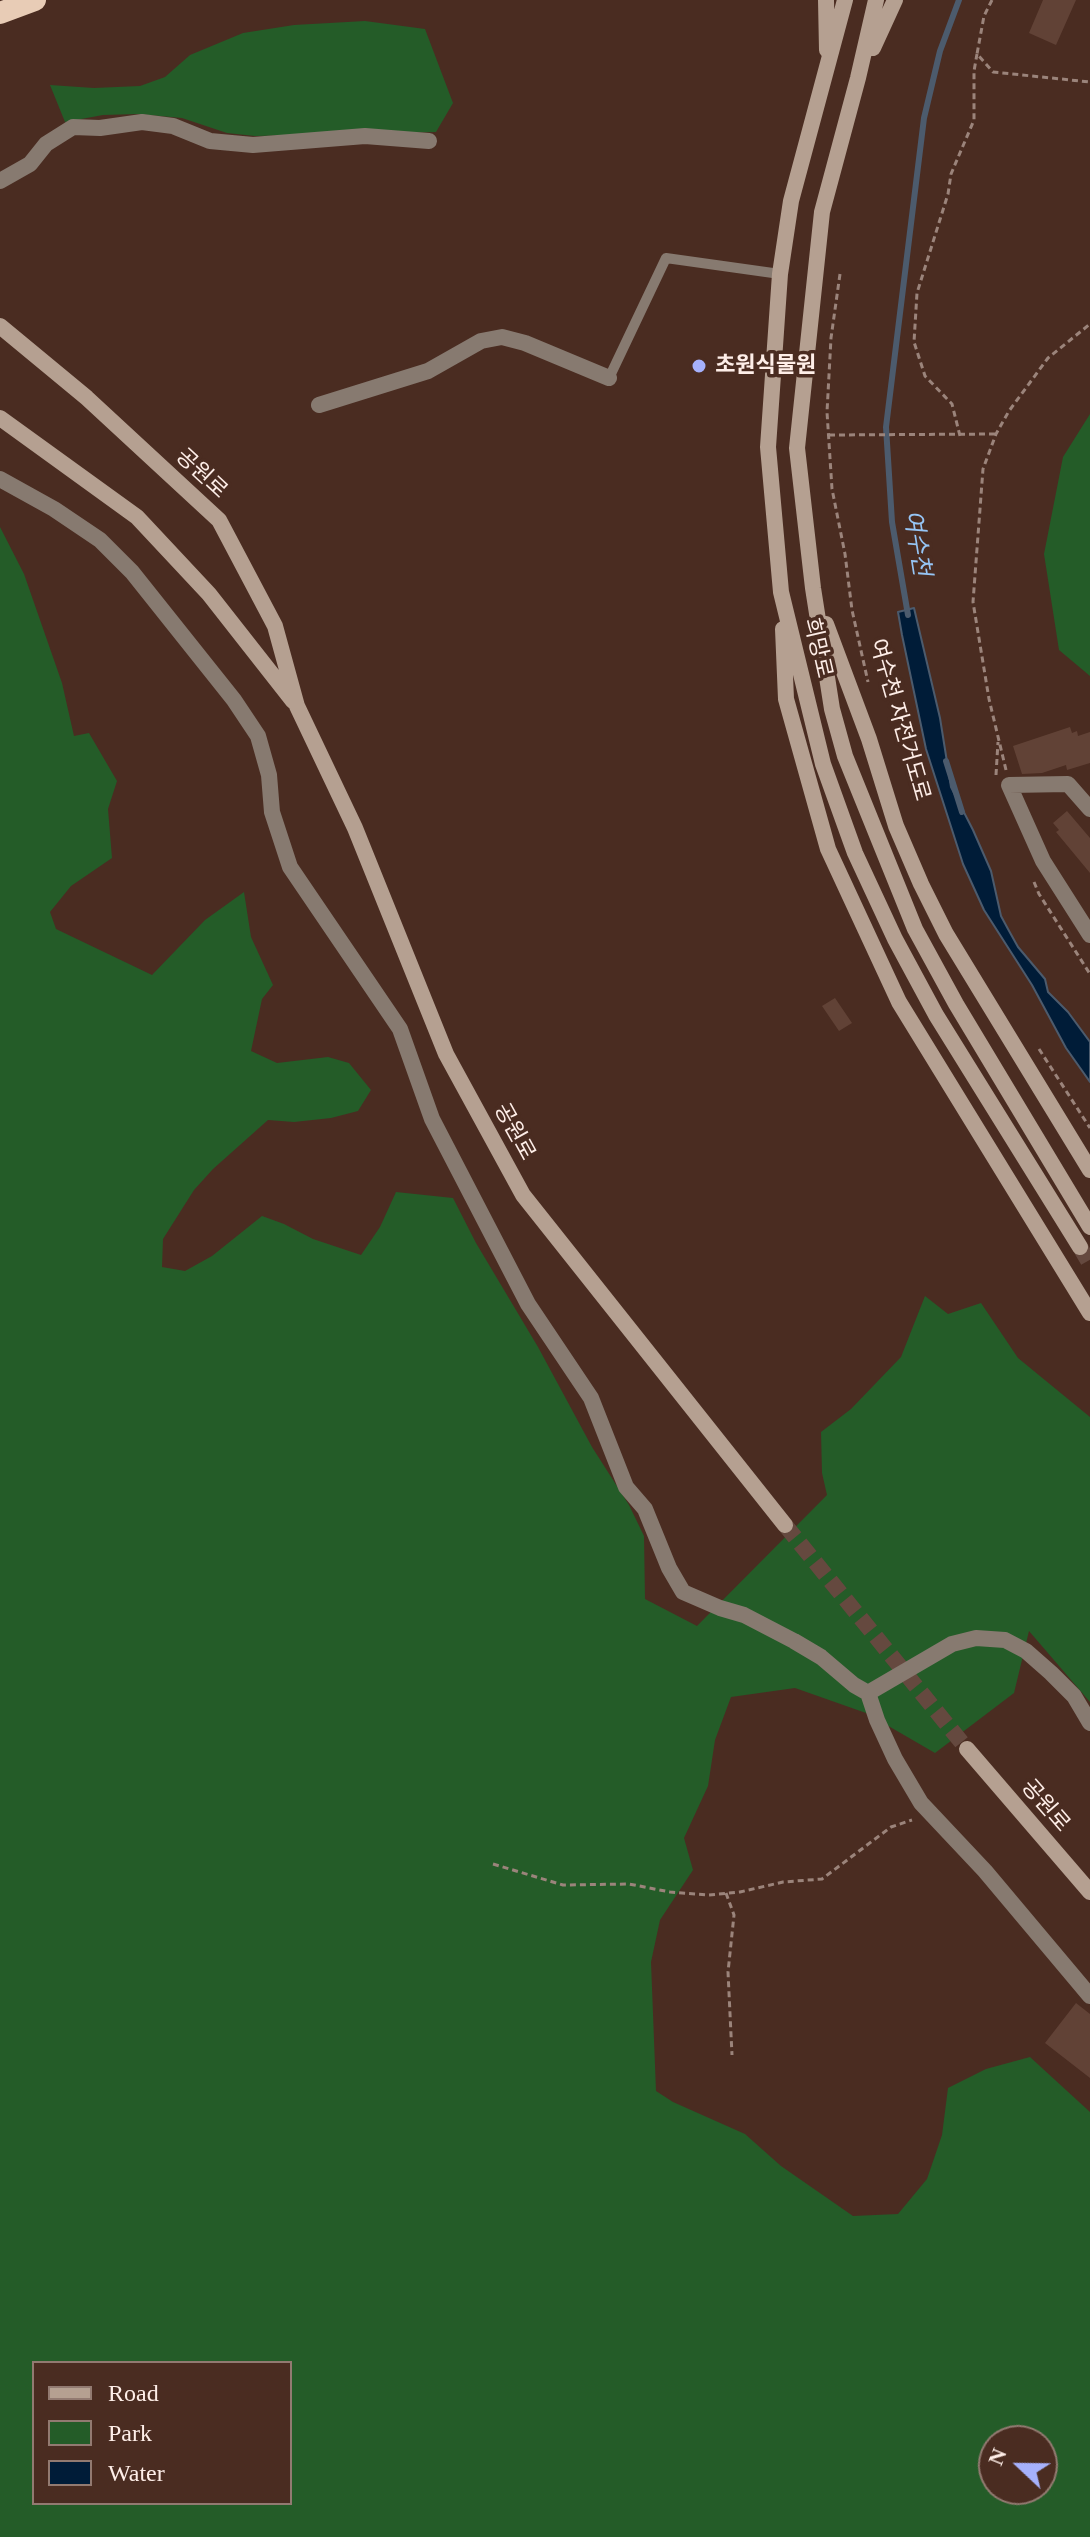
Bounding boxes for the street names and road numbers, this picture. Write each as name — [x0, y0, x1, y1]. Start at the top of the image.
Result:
street label: 공원로 — [170, 444, 232, 504]
street label: 희망로 — [797, 615, 837, 681]
street label: 여수천 자전거도로 — [863, 636, 935, 804]
street label: 공원로 — [488, 1099, 540, 1165]
street label: 공원로 — [1015, 1774, 1075, 1838]

